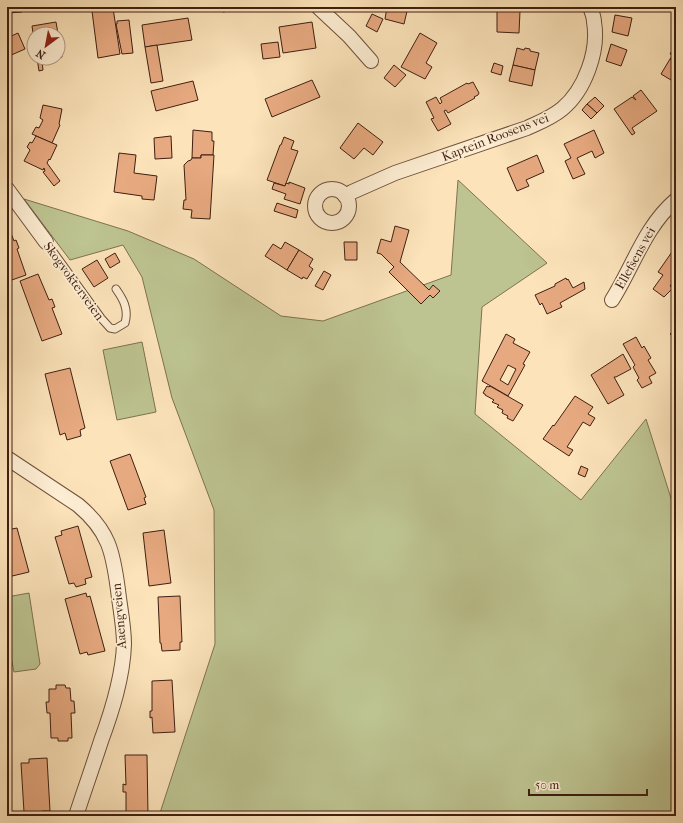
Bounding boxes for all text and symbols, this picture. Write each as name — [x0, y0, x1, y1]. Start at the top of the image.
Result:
north arrow — [26, 26, 66, 66]
text: N — [33, 46, 48, 62]
street label: Kaptein Roosens vei — [439, 110, 551, 164]
street label: Ellefsens vei — [612, 224, 658, 292]
street label: Skogvokterveien — [41, 239, 108, 324]
street label: Aaengveien — [109, 582, 129, 650]
scale bar — [529, 771, 647, 797]
text: 50 m — [535, 778, 559, 792]

